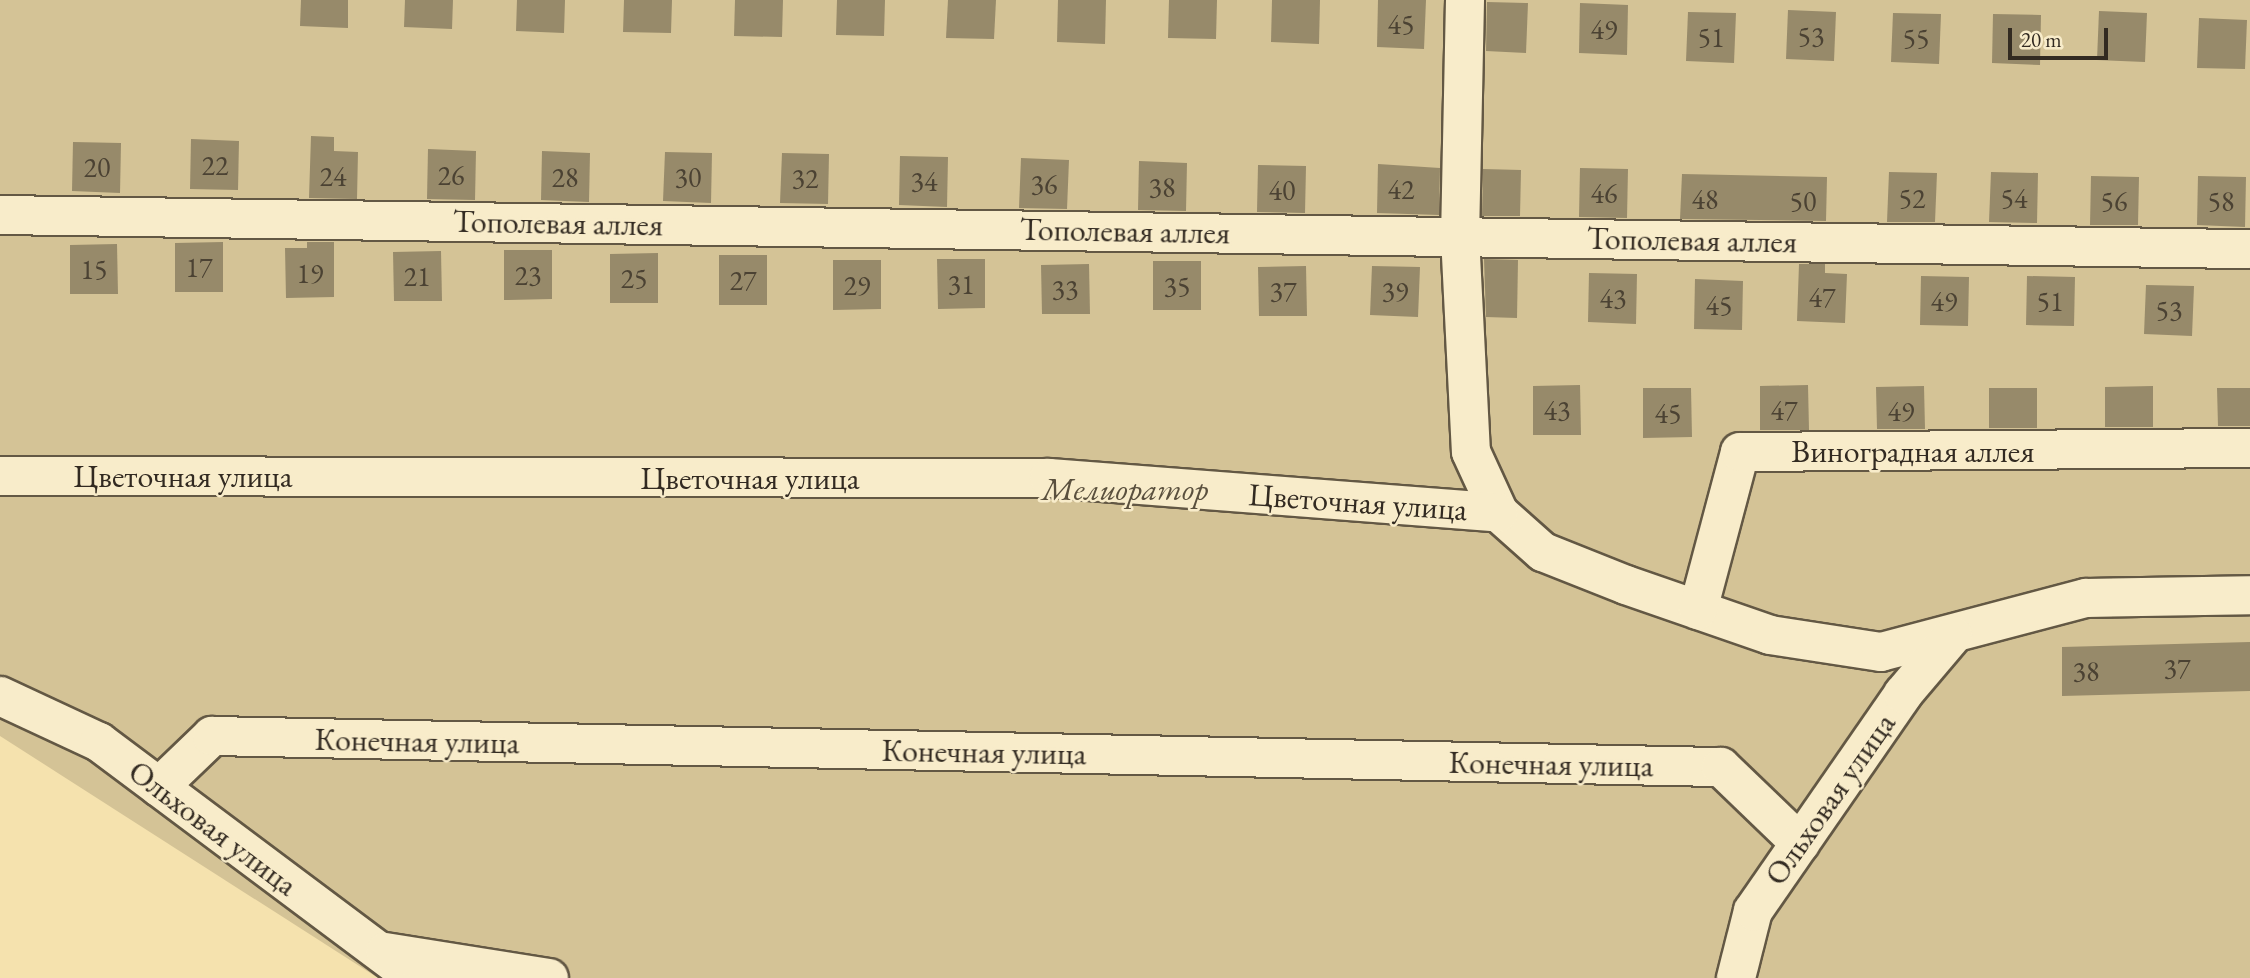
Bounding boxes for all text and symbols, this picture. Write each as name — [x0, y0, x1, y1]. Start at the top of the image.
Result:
house number: 45 — [1388, 7, 1414, 41]
house number: 49 — [1591, 12, 1617, 46]
scale bar — [2012, 14, 2112, 58]
house number: 53 — [1798, 19, 1824, 53]
house number: 51 — [1698, 20, 1724, 54]
house number: 55 — [1903, 21, 1929, 55]
text: 20 m — [2021, 26, 2062, 53]
house number: 22 — [202, 148, 228, 182]
house number: 20 — [84, 150, 110, 184]
house number: 26 — [438, 158, 464, 192]
house number: 24 — [320, 159, 346, 193]
house number: 28 — [552, 160, 578, 194]
house number: 30 — [675, 160, 701, 194]
house number: 32 — [792, 161, 818, 195]
house number: 34 — [911, 164, 937, 198]
house number: 36 — [1031, 167, 1057, 201]
house number: 38 — [1149, 170, 1175, 204]
house number: 42 — [1388, 172, 1414, 206]
house number: 40 — [1269, 173, 1295, 207]
house number: 46 — [1591, 176, 1617, 210]
house number: 52 — [1899, 181, 1925, 215]
house number: 54 — [2001, 181, 2027, 215]
house number: 48 — [1692, 182, 1718, 216]
house number: 50 — [1790, 184, 1816, 218]
house number: 56 — [2101, 184, 2127, 218]
house number: 58 — [2208, 184, 2234, 218]
street label: Тополевая аллея — [453, 202, 663, 244]
street label: Тополевая аллея — [1020, 210, 1230, 252]
street label: Тополевая аллея — [1587, 219, 1797, 261]
house number: 17 — [186, 250, 212, 284]
house number: 15 — [81, 252, 107, 286]
house number: 19 — [297, 256, 323, 290]
house number: 23 — [515, 258, 541, 292]
house number: 21 — [404, 259, 430, 293]
house number: 25 — [621, 261, 647, 295]
house number: 27 — [730, 263, 756, 297]
house number: 31 — [948, 267, 974, 301]
house number: 29 — [844, 268, 870, 302]
house number: 35 — [1164, 269, 1190, 303]
house number: 33 — [1052, 272, 1078, 306]
house number: 37 — [1270, 274, 1296, 308]
house number: 39 — [1382, 274, 1408, 308]
house number: 47 — [1809, 280, 1835, 314]
house number: 43 — [1600, 281, 1626, 315]
house number: 49 — [1931, 284, 1957, 318]
house number: 51 — [2037, 284, 2063, 318]
house number: 45 — [1706, 288, 1732, 322]
house number: 53 — [2156, 293, 2182, 327]
house number: 43 — [1544, 393, 1570, 427]
house number: 47 — [1771, 393, 1797, 427]
house number: 49 — [1888, 394, 1914, 428]
house number: 45 — [1655, 396, 1681, 430]
street label: Виноградная аллея — [1791, 432, 2035, 470]
street label: Цветочная улица — [73, 457, 293, 495]
street label: Цветочная улица — [640, 459, 860, 497]
park label: Мелиоратор — [1042, 470, 1208, 508]
street label: Цветочная улица — [1247, 475, 1469, 529]
house number: 37 — [2164, 651, 2190, 685]
house number: 38 — [2073, 654, 2099, 688]
street label: Ольховая улица — [1756, 705, 1904, 893]
street label: Конечная улица — [314, 720, 520, 762]
street label: Конечная улица — [881, 731, 1087, 773]
street label: Конечная улица — [1448, 743, 1654, 785]
street label: Ольховая улица — [121, 752, 305, 904]

